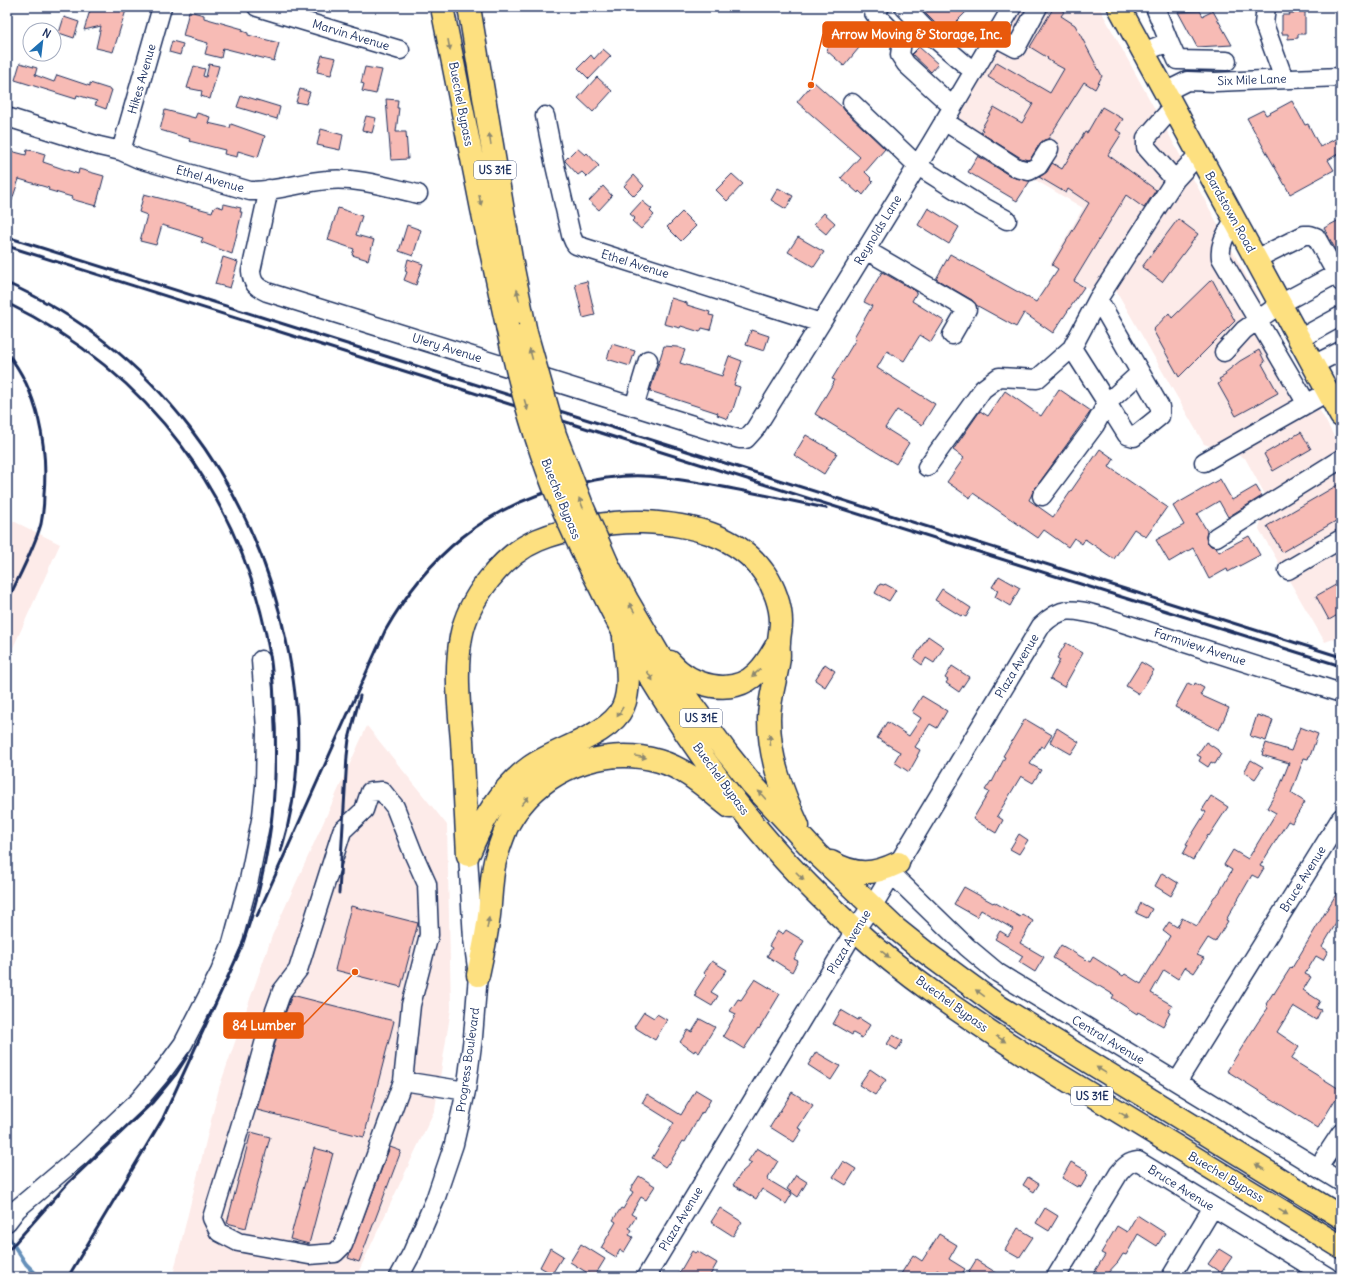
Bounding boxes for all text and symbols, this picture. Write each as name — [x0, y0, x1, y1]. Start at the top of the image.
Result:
street label: Marvin Avenue — [311, 16, 392, 53]
north arrow — [22, 22, 62, 62]
callout: Arrow Moving & Storage, Inc. — [823, 22, 1010, 47]
text: N — [40, 25, 53, 41]
text: Arrow Moving & Storage, Inc. — [831, 26, 1003, 43]
one-way arrow — [446, 39, 452, 51]
street label: Hikes Avenue — [124, 42, 159, 116]
street label: Buechel Bypass — [446, 60, 477, 147]
street label: Six Mile Lane — [1217, 71, 1287, 88]
one-way arrow — [487, 133, 493, 145]
road number: US 31E — [474, 161, 516, 179]
street label: Ethel Avenue — [174, 162, 246, 195]
street label: Bardstown Road — [1202, 169, 1259, 255]
street label: Reynolds Lane — [851, 192, 904, 268]
one-way arrow — [477, 194, 483, 206]
street label: Ethel Avenue — [599, 246, 671, 281]
one-way arrow — [515, 289, 521, 301]
street label: Ulery Avenue — [410, 330, 484, 365]
one-way arrow — [528, 347, 534, 359]
one-way arrow — [523, 399, 529, 411]
street label: Buechel Bypass — [538, 456, 584, 541]
one-way arrow — [578, 497, 584, 509]
one-way arrow — [628, 602, 635, 614]
street label: Farmview Avenue — [1152, 625, 1248, 668]
street label: Plaza Avenue — [992, 631, 1042, 701]
one-way arrow — [751, 669, 761, 678]
one-way arrow — [647, 671, 654, 682]
one-way arrow — [616, 706, 623, 718]
road number: US 31E — [680, 709, 722, 727]
one-way arrow — [766, 734, 773, 746]
street label: Buechel Bypass — [690, 740, 753, 818]
one-way arrow — [635, 754, 647, 760]
one-way arrow — [758, 790, 767, 799]
one-way arrow — [520, 796, 529, 806]
street label: Bruce Avenue — [1276, 843, 1329, 915]
one-way arrow — [795, 871, 805, 881]
street label: Plaza Avenue — [824, 907, 874, 977]
one-way arrow — [485, 917, 491, 929]
one-way arrow — [880, 950, 891, 959]
street label: Buechel Bypass — [913, 972, 991, 1035]
one-way arrow — [975, 989, 985, 997]
street label: Progress Boulevard — [453, 1007, 482, 1113]
street label: Central Avenue — [1069, 1012, 1147, 1067]
callout: 84 Lumber — [224, 1013, 303, 1038]
text: 84 Lumber — [232, 1017, 296, 1034]
one-way arrow — [995, 1036, 1007, 1043]
one-way arrow — [1096, 1067, 1107, 1074]
road number: US 31E — [1071, 1087, 1113, 1105]
one-way arrow — [1118, 1112, 1130, 1119]
street label: Buechel Bypass — [1186, 1148, 1267, 1205]
street label: Bruce Avenue — [1145, 1161, 1217, 1214]
one-way arrow — [1254, 1164, 1266, 1171]
street label: Plaza Avenue — [656, 1184, 706, 1254]
one-way arrow — [1277, 1208, 1289, 1215]

